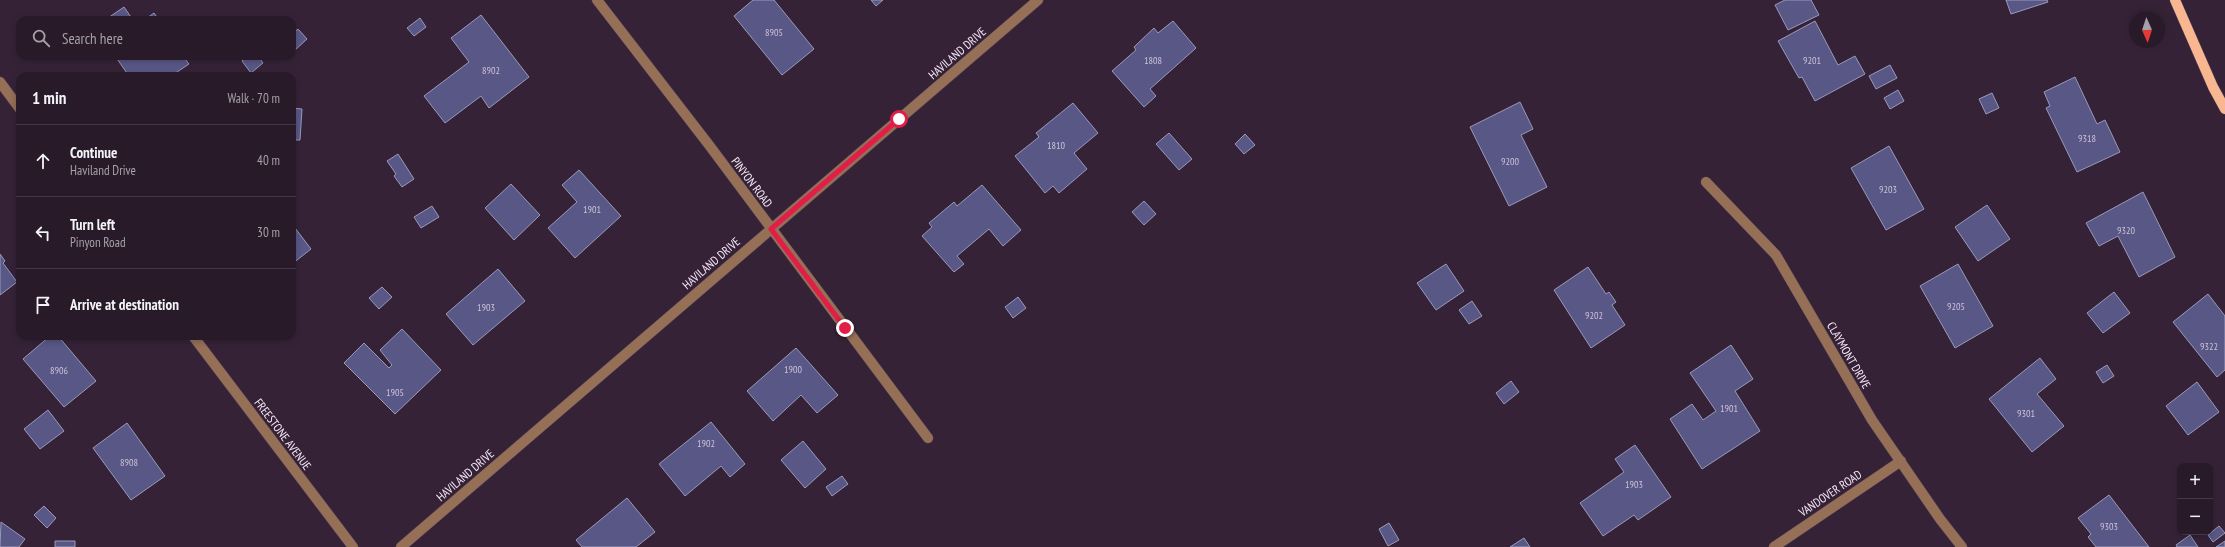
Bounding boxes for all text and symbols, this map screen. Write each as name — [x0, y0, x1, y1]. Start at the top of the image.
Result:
north arrow — [2129, 12, 2165, 48]
search box — [16, 16, 296, 60]
street label: HAVILAND DRIVE — [925, 24, 989, 82]
house number: 8905 — [765, 26, 783, 39]
icon: search — [30, 27, 52, 49]
text: Search here — [62, 29, 123, 48]
house number: 1808 — [1144, 54, 1162, 67]
house number: 9201 — [1803, 54, 1821, 67]
house number: 8902 — [482, 64, 500, 77]
text: 1 min — [32, 87, 66, 109]
text: Walk · 70 m — [228, 90, 280, 107]
route start — [890, 110, 908, 128]
house number: 9318 — [2078, 132, 2096, 145]
house number: 1810 — [1047, 139, 1066, 152]
text: Continue — [70, 143, 117, 162]
icon: ahead — [32, 150, 54, 172]
text: 40 m — [257, 152, 280, 169]
street label: PINYON ROAD — [728, 154, 776, 210]
house number: 9200 — [1501, 155, 1520, 168]
text: Haviland Drive — [70, 162, 136, 179]
house number: 9203 — [1879, 183, 1897, 196]
house number: 1901 — [583, 203, 601, 216]
text: Turn left — [70, 215, 115, 234]
icon: left — [32, 222, 54, 244]
text: 30 m — [257, 224, 280, 241]
house number: 9320 — [2117, 224, 2136, 237]
text: Pinyon Road — [70, 234, 126, 251]
street label: HAVILAND DRIVE — [679, 234, 743, 292]
icon: arrive — [32, 294, 54, 316]
text: Arrive at destination — [70, 295, 179, 314]
house number: 9205 — [1947, 300, 1965, 313]
house number: 1903 — [477, 301, 495, 314]
house number: 9202 — [1585, 309, 1603, 322]
route end — [836, 319, 854, 337]
street label: CLAYMONT DRIVE — [1824, 319, 1874, 391]
house number: 9322 — [2200, 340, 2218, 353]
house number: 1900 — [784, 363, 803, 376]
house number: 8906 — [50, 364, 69, 377]
house number: 1905 — [386, 386, 404, 399]
street label: FREESTONE AVENUE — [251, 395, 315, 473]
house number: 1901 — [1720, 402, 1738, 415]
house number: 9301 — [2017, 407, 2035, 420]
house number: 1902 — [697, 437, 715, 450]
street label: HAVILAND DRIVE — [433, 446, 497, 504]
house number: 8908 — [120, 456, 138, 469]
map controls — [2177, 463, 2213, 535]
button: + — [2177, 463, 2213, 499]
street label: VANDOVER ROAD — [1795, 466, 1864, 520]
house number: 1903 — [1625, 478, 1643, 491]
button: − — [2177, 499, 2213, 535]
house number: 9303 — [2100, 520, 2118, 533]

